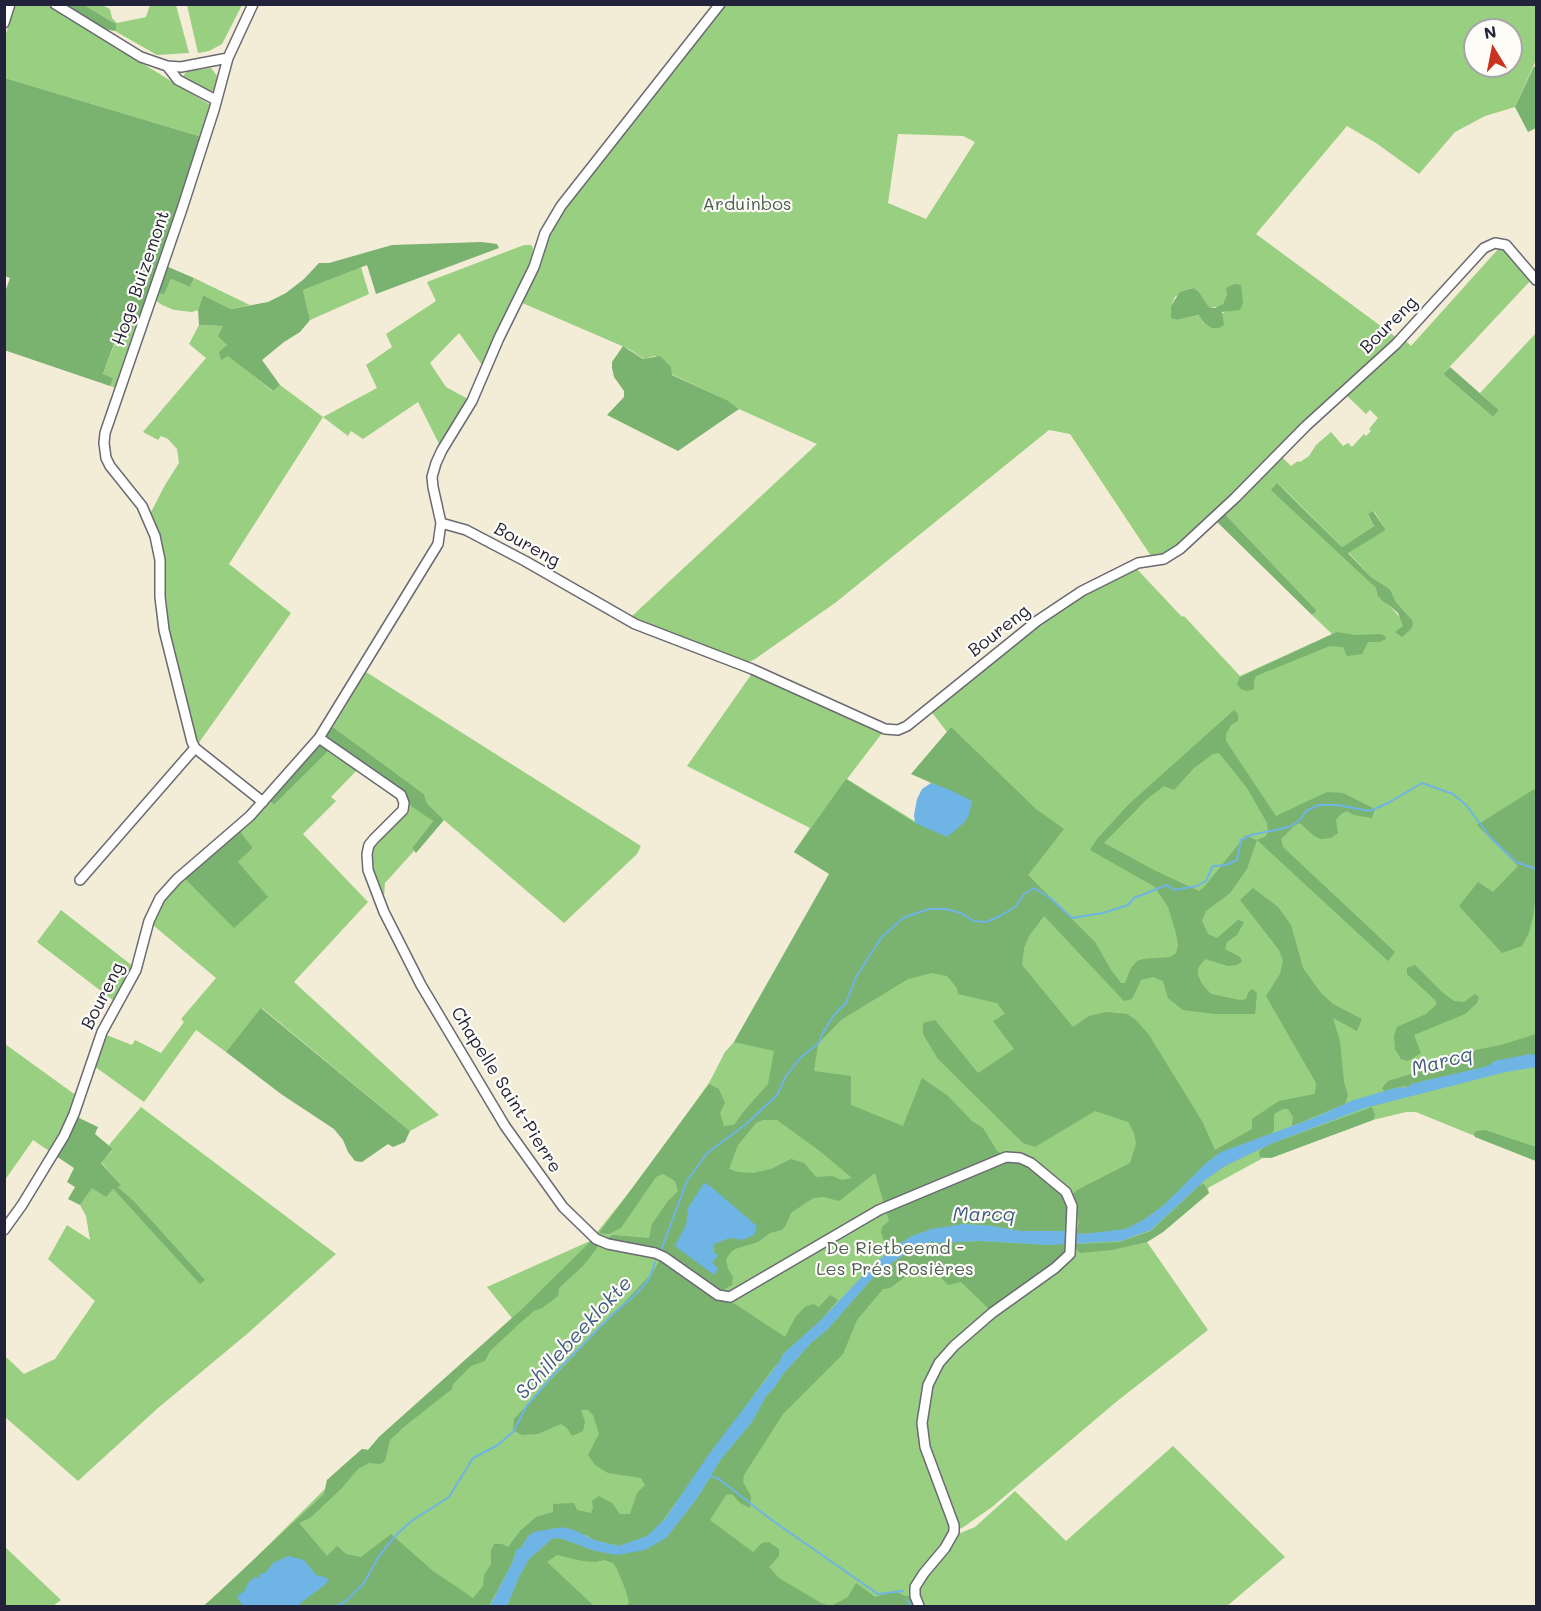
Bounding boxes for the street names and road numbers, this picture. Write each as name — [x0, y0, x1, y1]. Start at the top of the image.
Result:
street label: Hoge Buizemont — [108, 208, 174, 348]
street label: Boureng — [1356, 292, 1422, 358]
street label: Boureng — [490, 518, 564, 572]
street label: Boureng — [964, 600, 1034, 662]
street label: Boureng — [77, 959, 129, 1033]
street label: Chapelle Saint-Pierre — [446, 1003, 566, 1177]

